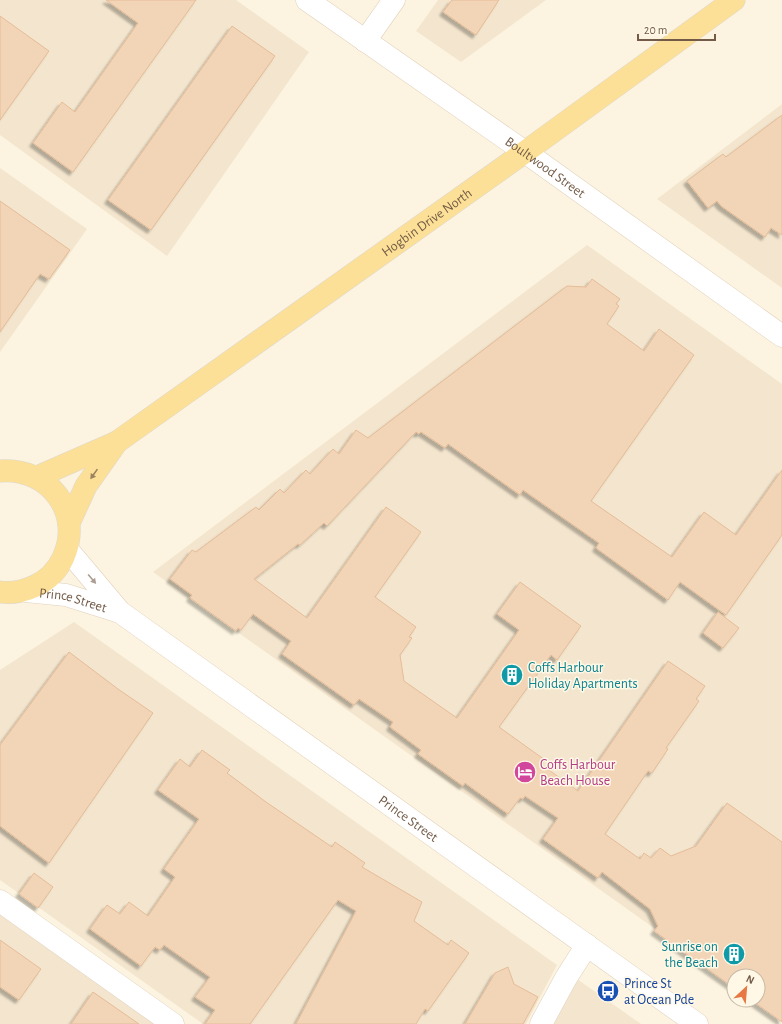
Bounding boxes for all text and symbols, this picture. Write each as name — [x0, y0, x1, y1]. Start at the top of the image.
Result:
scale bar — [638, 16, 715, 42]
text: 20 m — [644, 24, 667, 36]
street label: Boultwood Street — [502, 134, 588, 201]
street label: Hogbin Drive North — [379, 186, 475, 260]
one-way arrow — [90, 469, 98, 479]
one-way arrow — [88, 573, 97, 584]
street label: Prince Street — [38, 586, 109, 616]
place label: Coffs Harbour Holiday Apartments — [528, 661, 638, 691]
building icon: Coffs Harbour Holiday Apartments — [499, 662, 525, 688]
place label: Coffs Harbour Beach House — [540, 758, 616, 788]
hotel icon: Coffs Harbour Beach House — [512, 759, 538, 785]
street label: Prince Street — [376, 793, 441, 845]
place label: Sunrise on the Beach — [661, 940, 718, 970]
building icon: Sunrise on the Beach — [721, 941, 747, 967]
north arrow — [726, 968, 766, 1008]
text: N — [744, 973, 756, 986]
place label: Prince St at Ocean Pde — [624, 977, 694, 1007]
bus stop icon: Prince St at Ocean Pde — [595, 978, 621, 1004]

